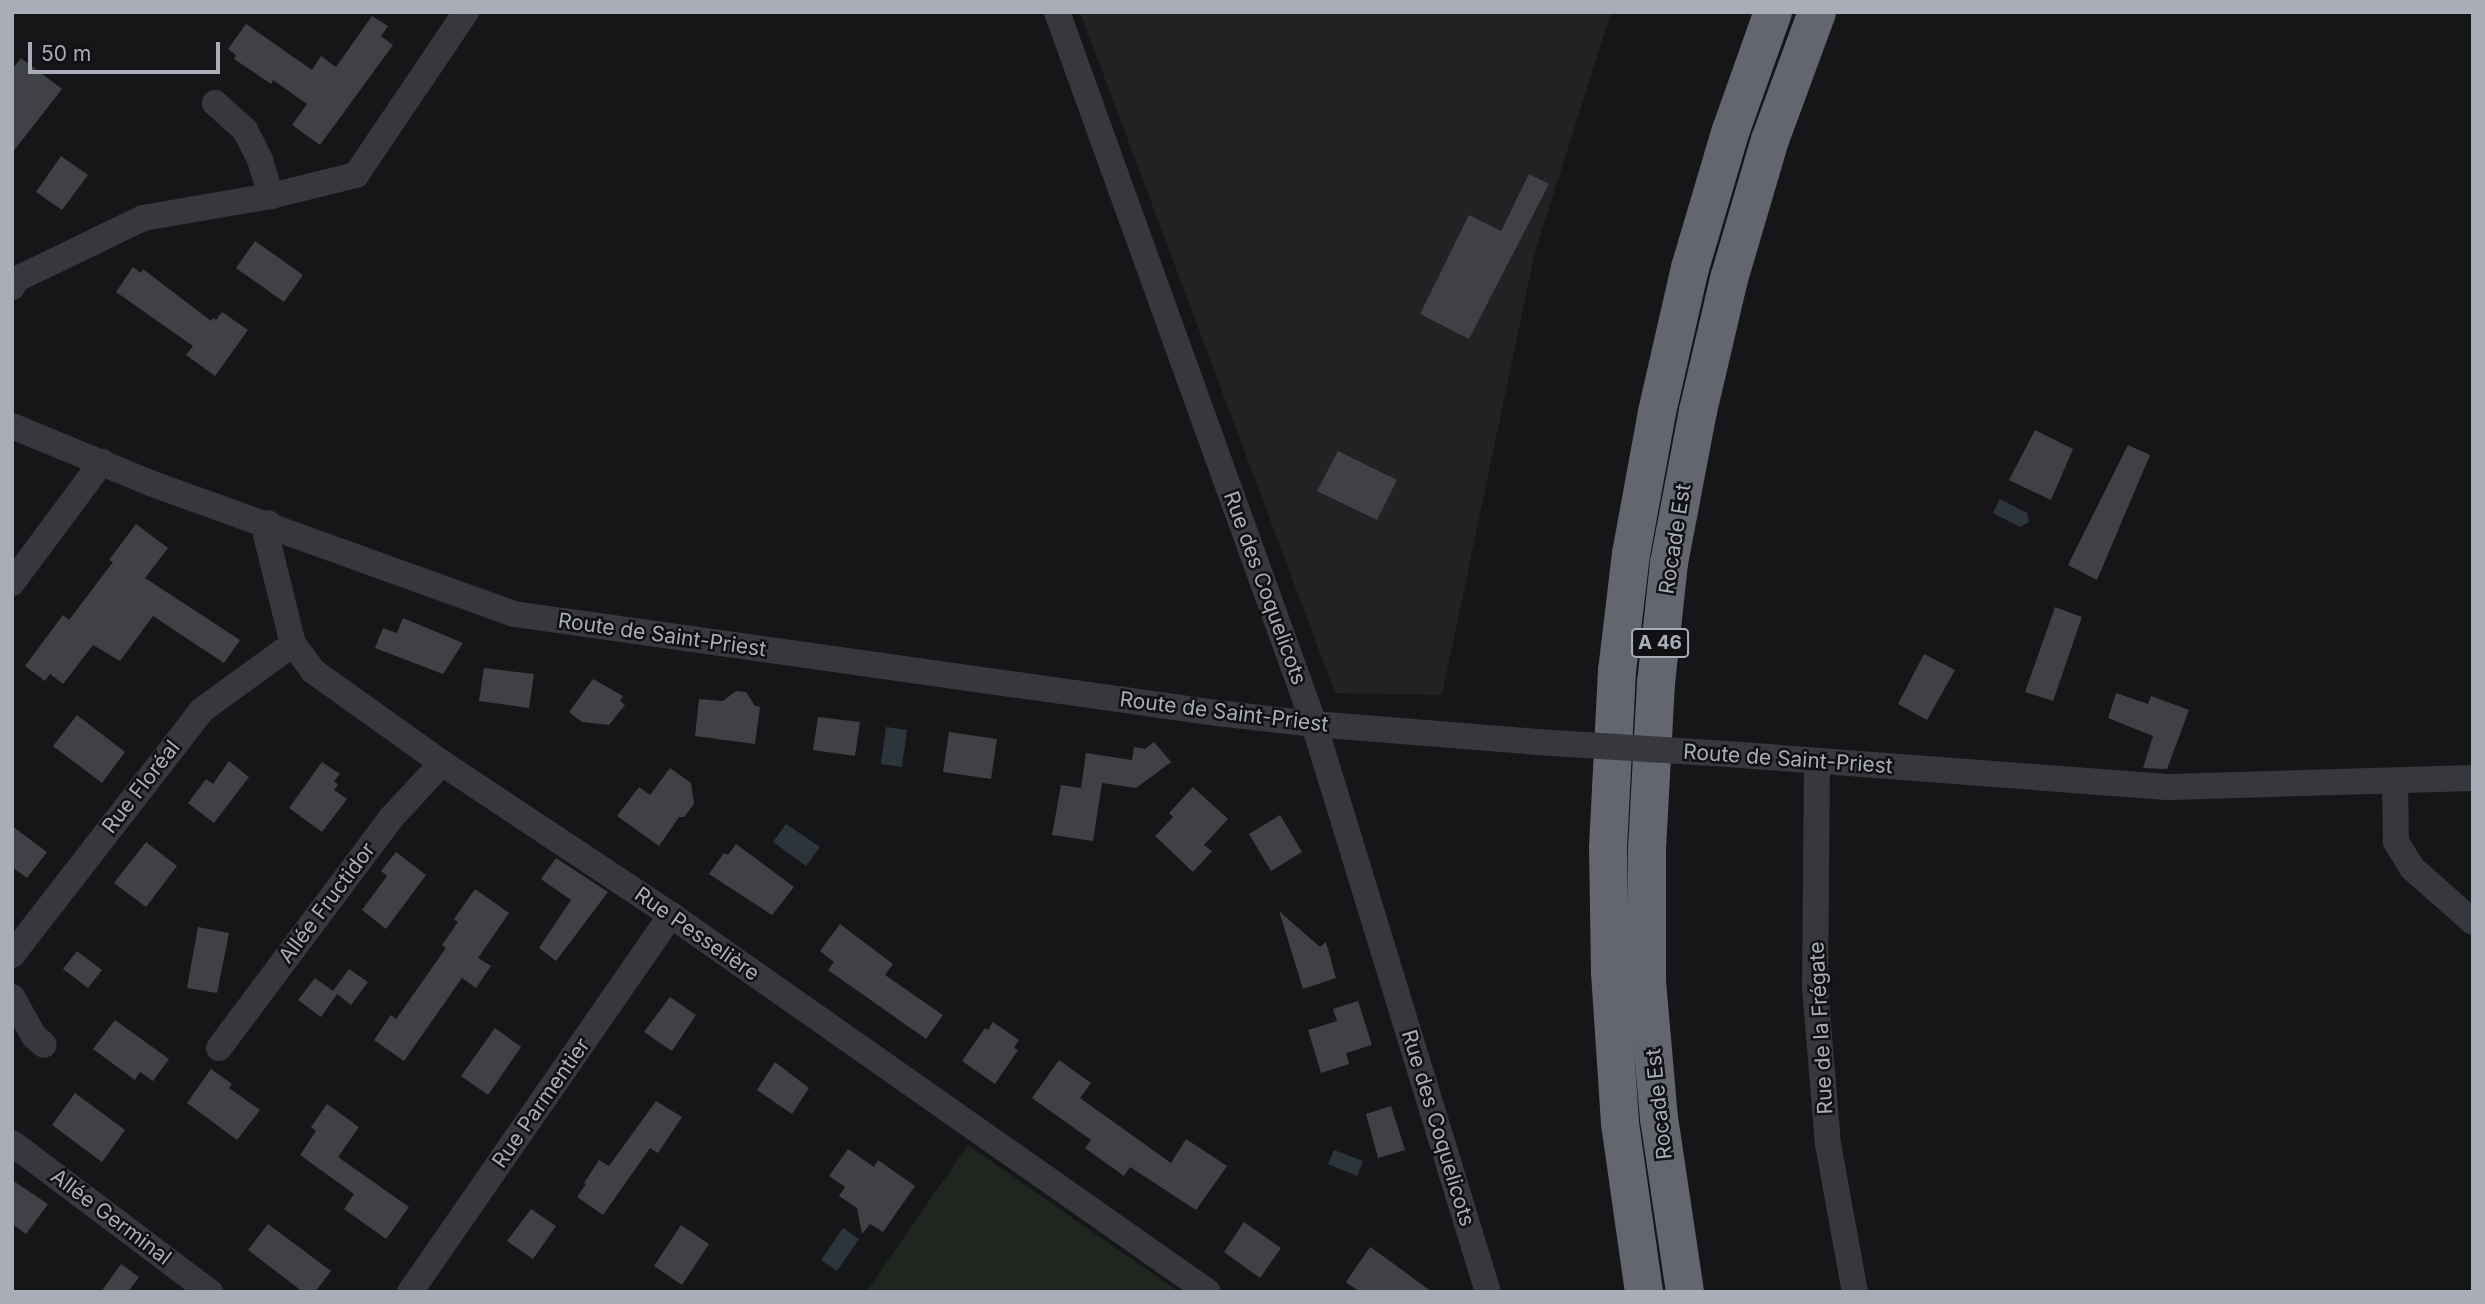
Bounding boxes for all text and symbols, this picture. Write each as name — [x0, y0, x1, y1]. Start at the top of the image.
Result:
scale bar — [32, 28, 224, 72]
text: 50 m — [41, 41, 91, 66]
street label: Rocade Est — [1654, 482, 1696, 596]
street label: Rue des Coquelicots — [1218, 488, 1312, 688]
street label: Route de Saint-Priest — [556, 608, 768, 662]
road number: A 46 — [1630, 628, 1690, 658]
street label: Route de Saint-Priest — [1118, 687, 1330, 737]
street label: Rue Floréal — [97, 735, 185, 839]
street label: Route de Saint-Priest — [1682, 739, 1894, 779]
street label: Allée Fructidor — [273, 838, 381, 968]
street label: Rue Pesselière — [630, 882, 764, 986]
street label: Rue de la Frégate — [1804, 941, 1838, 1115]
street label: Rue des Coquelicots — [1396, 1027, 1480, 1229]
street label: Rue Parmentier — [487, 1033, 595, 1173]
street label: Rocade Est — [1641, 1047, 1677, 1161]
street label: Allée Germinal — [46, 1164, 176, 1270]

